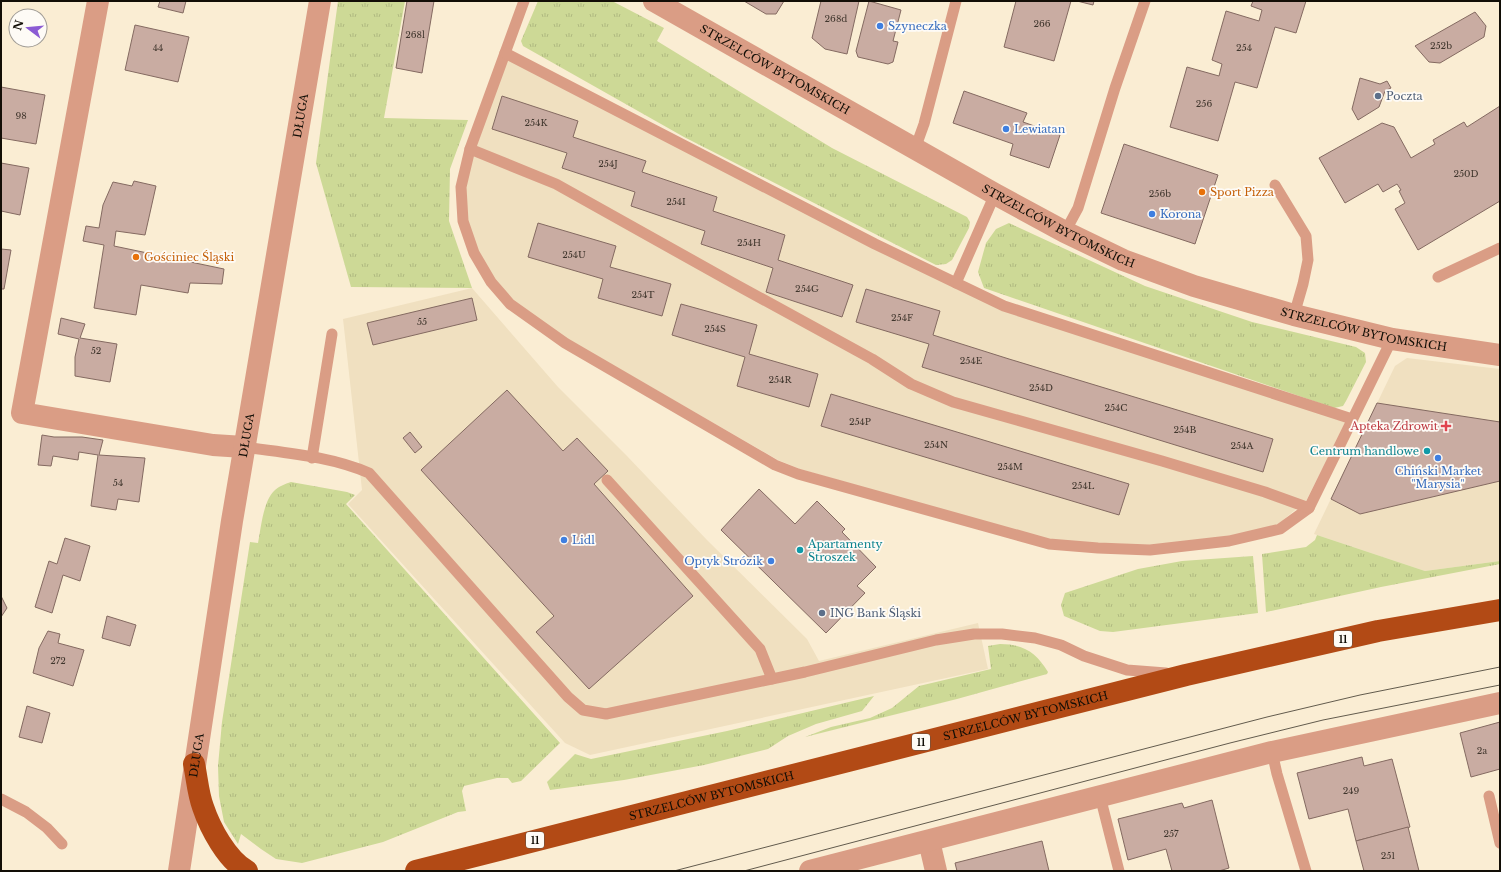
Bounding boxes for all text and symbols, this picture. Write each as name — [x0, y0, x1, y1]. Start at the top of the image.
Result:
north arrow — [8, 8, 48, 48]
house number: 268d — [825, 13, 847, 24]
text: N — [10, 18, 27, 32]
house number: 266 — [1033, 18, 1051, 29]
place label: Szyneczka — [888, 19, 948, 33]
marker: Szyneczka — [875, 21, 885, 31]
street label: STRZELCÓW BYTOMSKICH — [698, 22, 852, 117]
house number: 268l — [405, 29, 425, 40]
house number: 252b — [1430, 40, 1452, 51]
house number: 44 — [153, 42, 163, 53]
house number: 254 — [1236, 42, 1252, 53]
place label: Poczta — [1386, 89, 1424, 103]
marker: Poczta — [1373, 91, 1383, 101]
street label: DŁUGA — [290, 92, 311, 139]
house number: 256 — [1196, 98, 1212, 109]
house number: 98 — [15, 110, 27, 121]
house number: 254K — [525, 117, 548, 128]
place label: Lewiatan — [1014, 122, 1066, 136]
marker: Lewiatan — [1001, 124, 1011, 134]
house number: 254J — [598, 158, 618, 169]
house number: 250D — [1453, 168, 1479, 179]
street label: STRZELCÓW BYTOMSKICH — [980, 181, 1137, 271]
place label: Sport Pizza — [1210, 185, 1275, 199]
marker: Sport Pizza — [1197, 187, 1207, 197]
house number: 256b — [1149, 188, 1171, 199]
house number: 254I — [666, 196, 686, 207]
place label: Korona — [1160, 207, 1202, 221]
marker: Korona — [1147, 209, 1157, 219]
house number: 254H — [737, 237, 761, 248]
house number: 254U — [562, 249, 586, 260]
place label: Gościniec Śląski — [144, 250, 235, 264]
marker: Gościniec Śląski — [131, 252, 141, 262]
house number: 254G — [795, 283, 819, 294]
house number: 254T — [632, 289, 655, 300]
street label: STRZELCÓW BYTOMSKICH — [1279, 304, 1448, 354]
house number: 254F — [891, 312, 913, 323]
house number: 55 — [417, 316, 427, 327]
house number: 254S — [704, 323, 726, 334]
house number: 52 — [91, 345, 101, 356]
house number: 254E — [960, 355, 983, 366]
house number: 254R — [768, 374, 792, 385]
house number: 254D — [1029, 382, 1053, 393]
house number: 254C — [1104, 402, 1128, 413]
street label: DŁUGA — [236, 412, 257, 458]
house number: 254P — [849, 416, 871, 427]
place label: Apteka Zdrowit — [1349, 419, 1439, 433]
marker: Apteka Zdrowit — [1441, 421, 1451, 431]
house number: 254B — [1174, 424, 1197, 435]
house number: 254N — [924, 439, 948, 450]
house number: 254A — [1231, 440, 1254, 451]
place label: Centrum handlowe — [1310, 444, 1419, 458]
marker: Centrum handlowe — [1422, 446, 1432, 456]
marker: Chiński Market "Marysia" — [1433, 453, 1443, 463]
house number: 254M — [997, 461, 1023, 472]
place label: Chiński Market "Marysia" — [1395, 464, 1482, 491]
house number: 54 — [113, 477, 123, 488]
house number: 254L — [1072, 480, 1095, 491]
place label: Lidl — [572, 533, 595, 547]
marker: Lidl — [559, 535, 569, 545]
place label: Apartamenty Stroszek — [807, 537, 882, 564]
marker: Apartamenty Stroszek — [795, 545, 805, 555]
place label: Optyk Strózik — [684, 554, 763, 568]
marker: Optyk Strózik — [766, 556, 776, 566]
place label: ING Bank Śląski — [830, 606, 921, 620]
marker: ING Bank Śląski — [817, 608, 827, 618]
road number: 11 — [1334, 631, 1352, 647]
house number: 272 — [50, 655, 66, 666]
street label: STRZELCÓW BYTOMSKICH — [941, 688, 1110, 744]
street label: DŁUGA — [186, 732, 207, 778]
road number: 11 — [912, 734, 930, 750]
house number: 2a — [1477, 745, 1487, 756]
street label: STRZELCÓW BYTOMSKICH — [628, 768, 796, 824]
house number: 249 — [1343, 785, 1360, 796]
house number: 257 — [1163, 828, 1179, 839]
road number: 11 — [526, 832, 544, 848]
house number: 251 — [1381, 850, 1395, 861]

